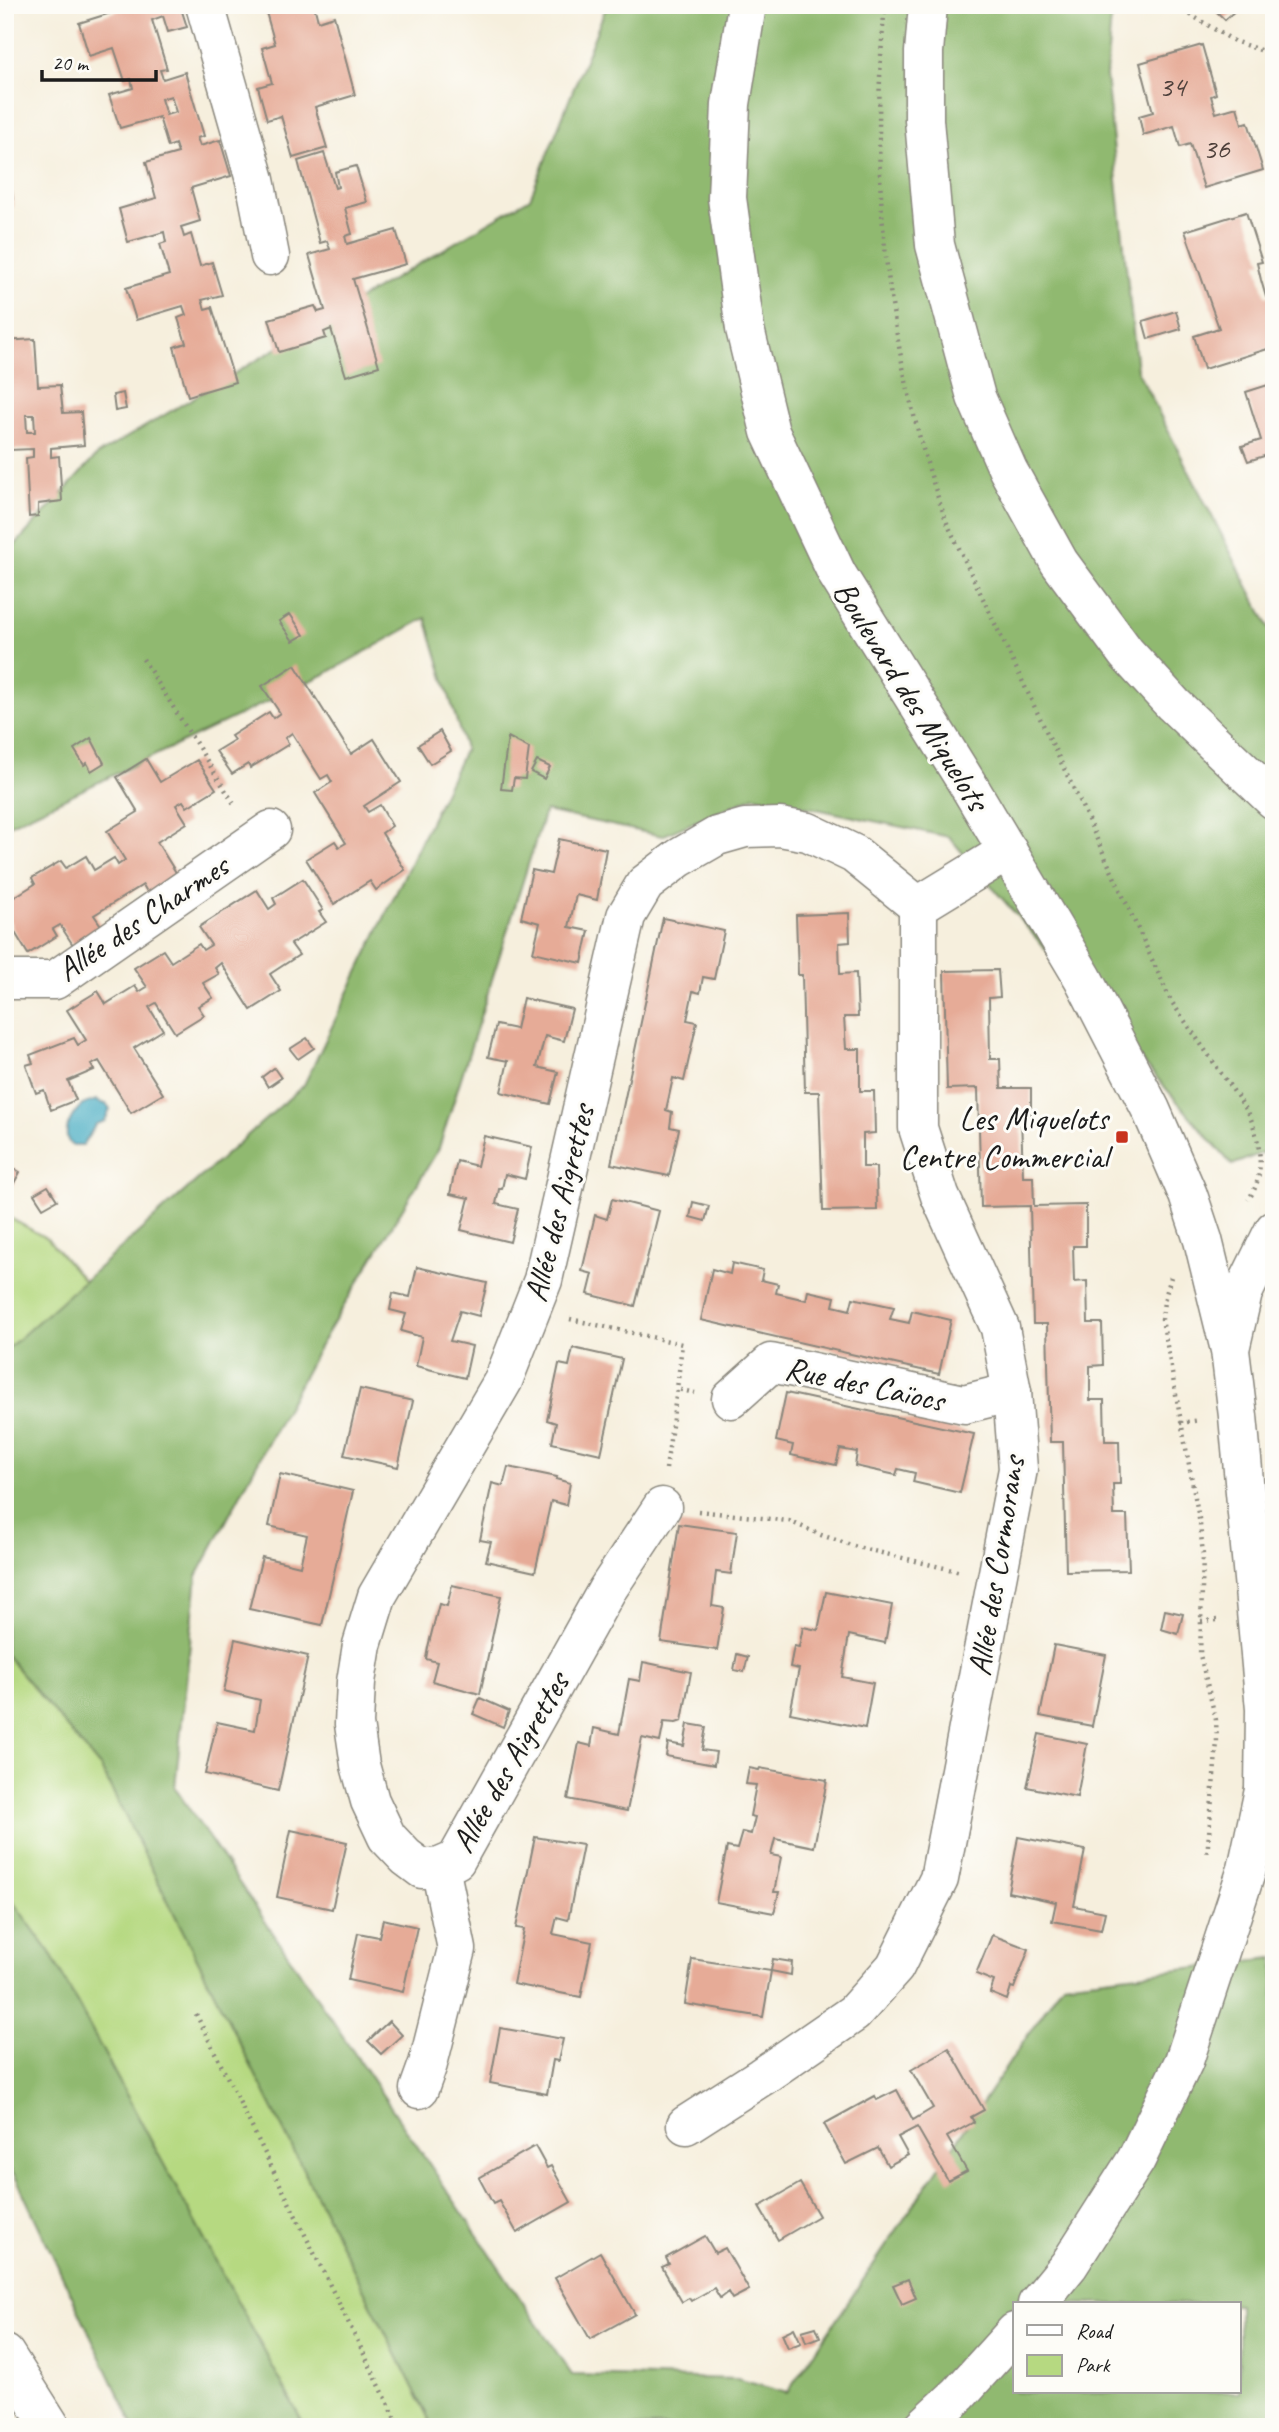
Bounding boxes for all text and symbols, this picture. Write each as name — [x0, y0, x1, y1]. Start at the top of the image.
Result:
scale bar — [42, 38, 156, 82]
text: 20 m — [52, 50, 90, 76]
house number: 34 — [1159, 67, 1188, 105]
house number: 36 — [1203, 129, 1231, 167]
street label: Boulevard des Miquelots — [824, 573, 1000, 820]
street label: Allée des Charmes — [49, 843, 239, 991]
street label: Allée des Aigrettes — [514, 1098, 604, 1306]
place label: Les Miquelots Centre Commercial — [900, 1098, 1113, 1178]
marker: Les Miquelots Centre Commercial — [1114, 1129, 1130, 1145]
street label: Rue des Caïocs — [782, 1347, 951, 1422]
street label: Allée des Cormorans — [958, 1451, 1034, 1679]
street label: Allée des Aigrettes — [441, 1663, 580, 1860]
legend — [1013, 2302, 1240, 2394]
text: Road — [1076, 2318, 1115, 2344]
text: Park — [1076, 2352, 1111, 2378]

